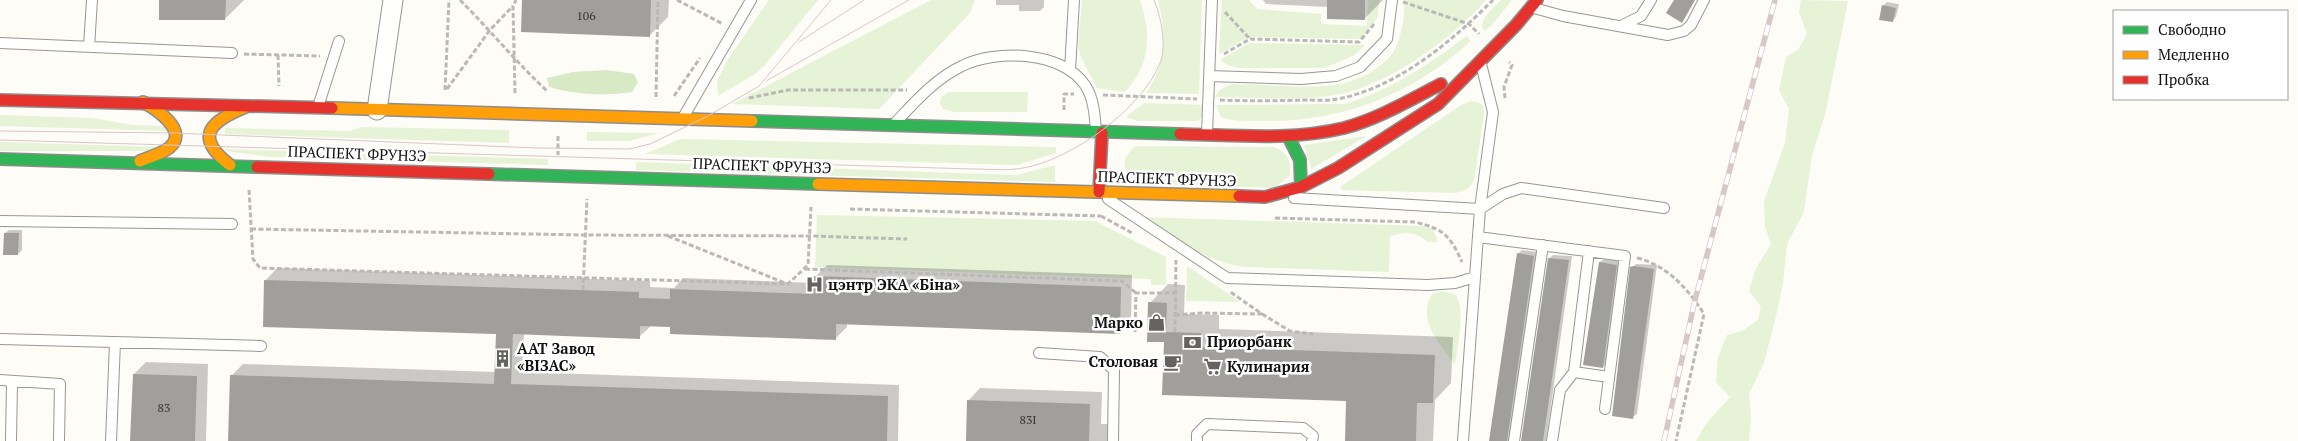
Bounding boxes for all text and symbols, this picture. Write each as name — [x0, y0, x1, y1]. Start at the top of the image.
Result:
house number: 106 — [576, 8, 596, 23]
legend — [2113, 10, 2288, 100]
text: Свободно — [2158, 19, 2226, 39]
text: Медленно — [2158, 44, 2229, 64]
text: Пробка — [2158, 69, 2210, 89]
street label: ПРАСПЕКТ ФРУНЗЭ — [287, 141, 427, 165]
street label: ПРАСПЕКТ ФРУНЗЭ — [692, 153, 832, 177]
street label: ПРАСПЕКТ ФРУНЗЭ — [1097, 166, 1237, 190]
place label: цэнтр ЭКА «Біна» — [828, 274, 961, 294]
hospital icon: цэнтр ЭКА «Біна» — [804, 275, 824, 295]
place label: Марко — [1094, 312, 1143, 332]
shop icon: Марко — [1147, 313, 1167, 333]
place label: Приорбанк — [1207, 331, 1292, 351]
bank icon: Приорбанк — [1183, 332, 1203, 352]
place label: ААТ Завод «ВІЗАС» — [517, 338, 595, 375]
building icon: ААТ Завод «ВІЗАС» — [493, 348, 513, 368]
place label: Столовая — [1089, 351, 1158, 371]
cafe icon: Столовая — [1162, 352, 1182, 372]
place label: Кулинария — [1227, 356, 1310, 376]
supermarket icon: Кулинария — [1203, 357, 1223, 377]
house number: 83 — [158, 400, 170, 415]
house number: 83І — [1019, 412, 1037, 427]

